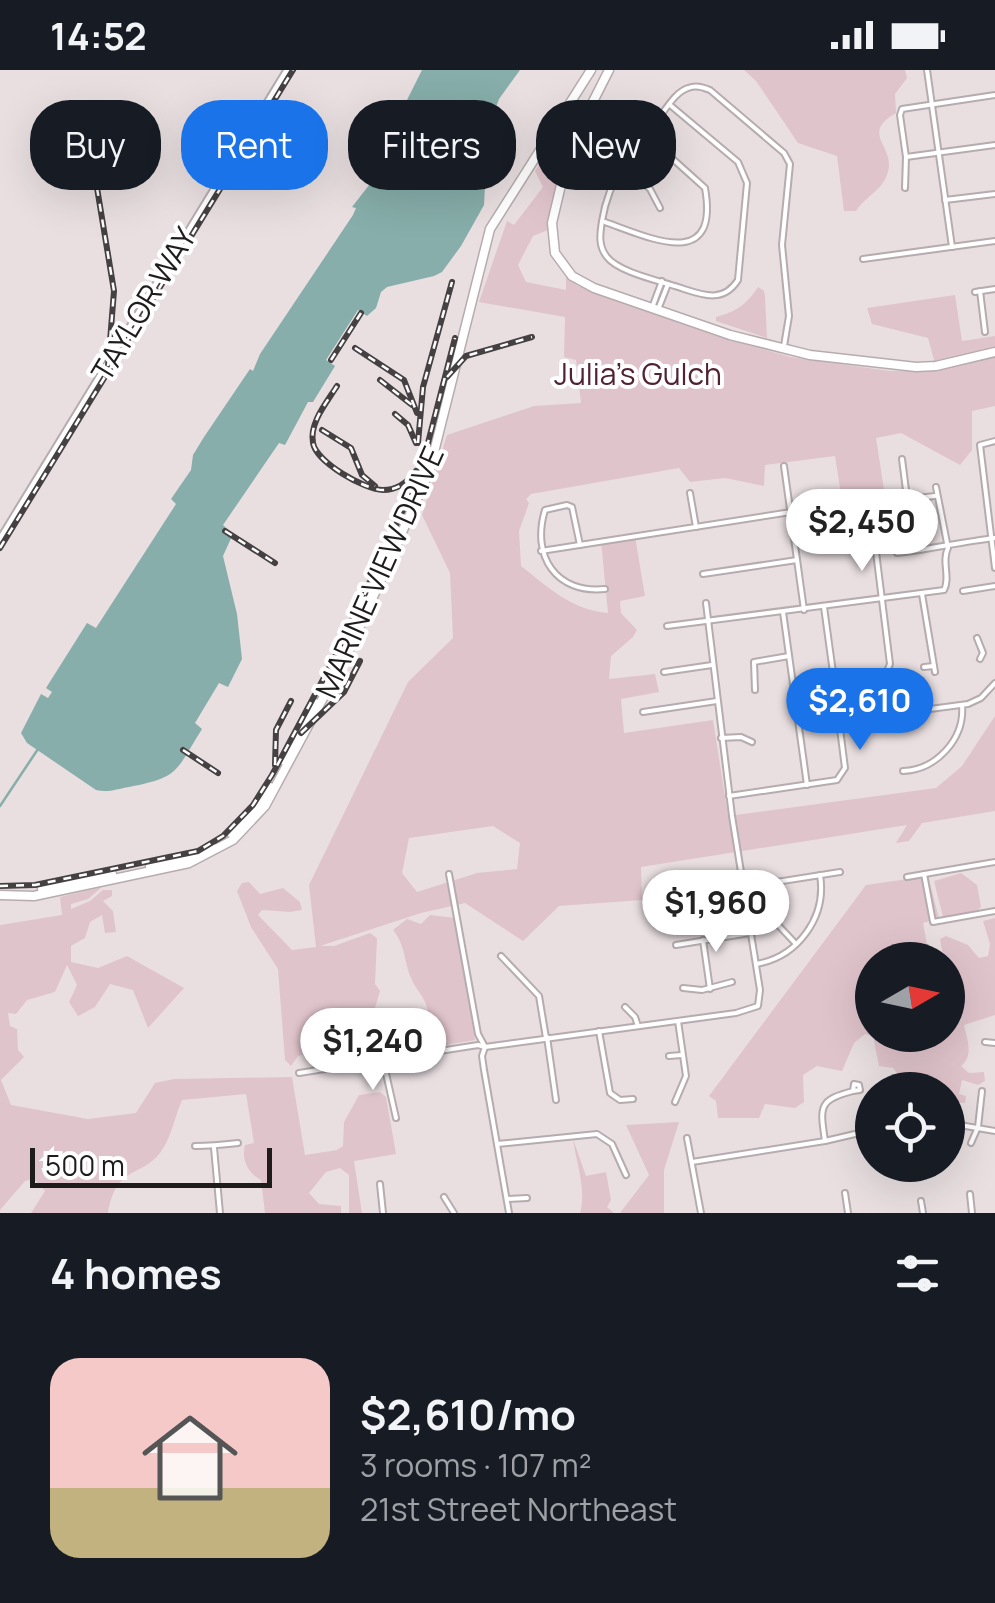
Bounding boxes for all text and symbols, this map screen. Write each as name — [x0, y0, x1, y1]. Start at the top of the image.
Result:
text: 14:52 — [50, 9, 147, 61]
chip: Buy — [30, 100, 161, 190]
chip: Rent — [181, 100, 328, 190]
chip: Filters — [348, 100, 516, 190]
chip: New — [536, 100, 676, 190]
street label: TAYLOR WAY — [81, 219, 205, 388]
park label: Julia's Gulch — [554, 353, 722, 394]
street label: MARINE VIEW DRIVE — [305, 440, 453, 704]
pin: $2,450 — [781, 489, 943, 574]
text: $2,450 — [808, 499, 916, 543]
pin: $2,610 — [779, 668, 941, 753]
text: $2,610 — [808, 678, 912, 722]
pin: $1,960 — [635, 870, 797, 955]
text: $1,960 — [664, 880, 768, 924]
north arrow — [855, 942, 965, 1052]
map controls — [855, 942, 965, 1182]
pin: $1,240 — [292, 1008, 454, 1093]
text: $1,240 — [322, 1018, 424, 1062]
button: locate — [855, 1072, 965, 1182]
scale bar — [30, 1143, 272, 1188]
text: 500 m — [45, 1146, 125, 1184]
text: 4 homes — [50, 1244, 222, 1302]
icon: filters — [890, 1246, 945, 1301]
text: $2,610/mo — [360, 1385, 576, 1443]
icon: home — [130, 1398, 250, 1518]
text: 3 rooms · 107 m² — [360, 1443, 592, 1487]
text: 21st Street Northeast — [360, 1487, 677, 1531]

